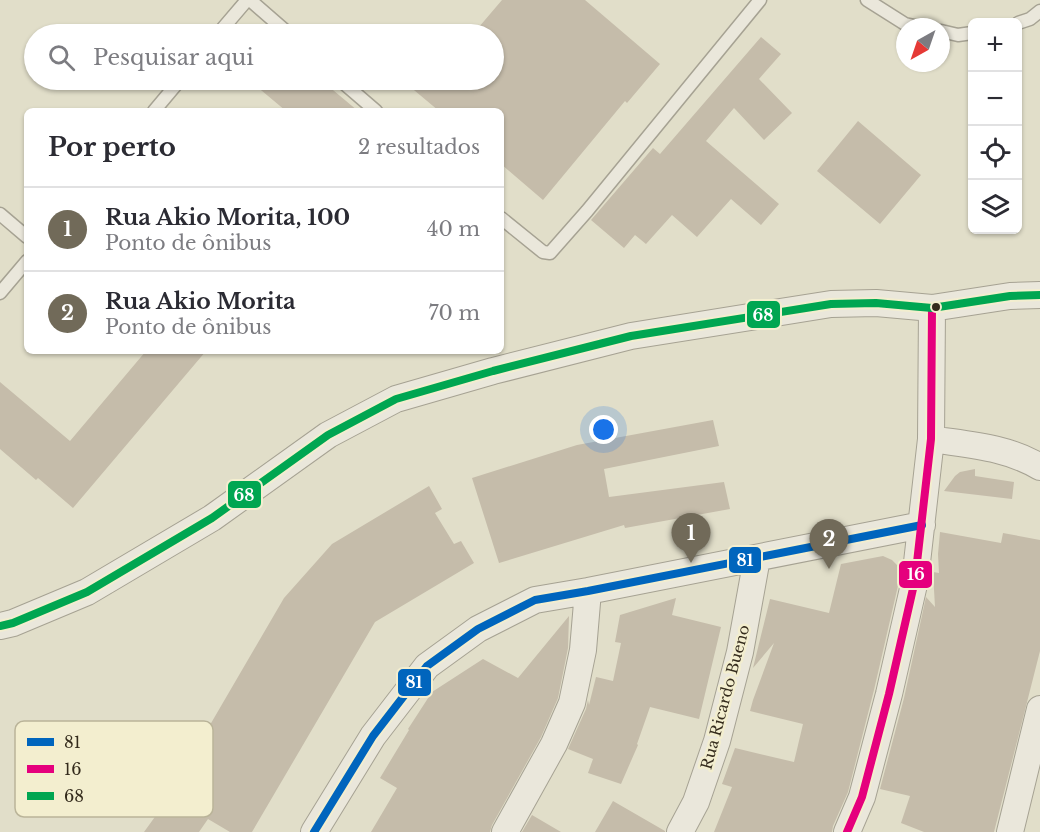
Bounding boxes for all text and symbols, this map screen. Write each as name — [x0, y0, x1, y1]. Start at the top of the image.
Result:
north arrow — [896, 18, 950, 72]
map controls — [968, 18, 1022, 234]
button: + — [968, 18, 1022, 72]
search box — [24, 24, 504, 90]
icon: search — [45, 41, 78, 74]
text: Pesquisar aqui — [93, 44, 254, 71]
button: − — [968, 72, 1022, 126]
button: locate — [968, 126, 1022, 180]
text: Por perto — [48, 131, 176, 163]
text: 2 resultados — [358, 135, 480, 159]
button: layers — [968, 180, 1022, 234]
text: Rua Akio Morita, 100 — [105, 204, 350, 231]
text: 1 — [63, 217, 72, 241]
text: 40 m — [427, 217, 480, 241]
text: Ponto de ônibus — [105, 231, 271, 255]
text: Rua Akio Morita — [105, 288, 296, 315]
line badge: 68 — [746, 300, 781, 329]
text: 2 — [61, 301, 74, 325]
text: 70 m — [428, 301, 480, 325]
unlabelled marker — [930, 301, 942, 313]
text: 68 — [753, 305, 773, 325]
text: Ponto de ônibus — [105, 315, 271, 339]
your location — [589, 415, 618, 444]
line badge: 68 — [227, 480, 262, 509]
text: 68 — [234, 485, 254, 505]
pin: 1 — [672, 514, 710, 563]
pin: 2 — [810, 520, 848, 569]
line badge: 81 — [728, 546, 762, 574]
text: 81 — [736, 550, 754, 570]
line badge: 16 — [898, 560, 933, 589]
text: 16 — [907, 564, 925, 584]
street label: Rua Ricardo Bueno — [697, 622, 754, 771]
line badge: 81 — [397, 668, 432, 697]
text: 81 — [405, 672, 423, 692]
legend — [15, 721, 213, 817]
text: 81 — [64, 732, 81, 752]
text: 16 — [64, 759, 81, 779]
text: 68 — [64, 786, 84, 806]

